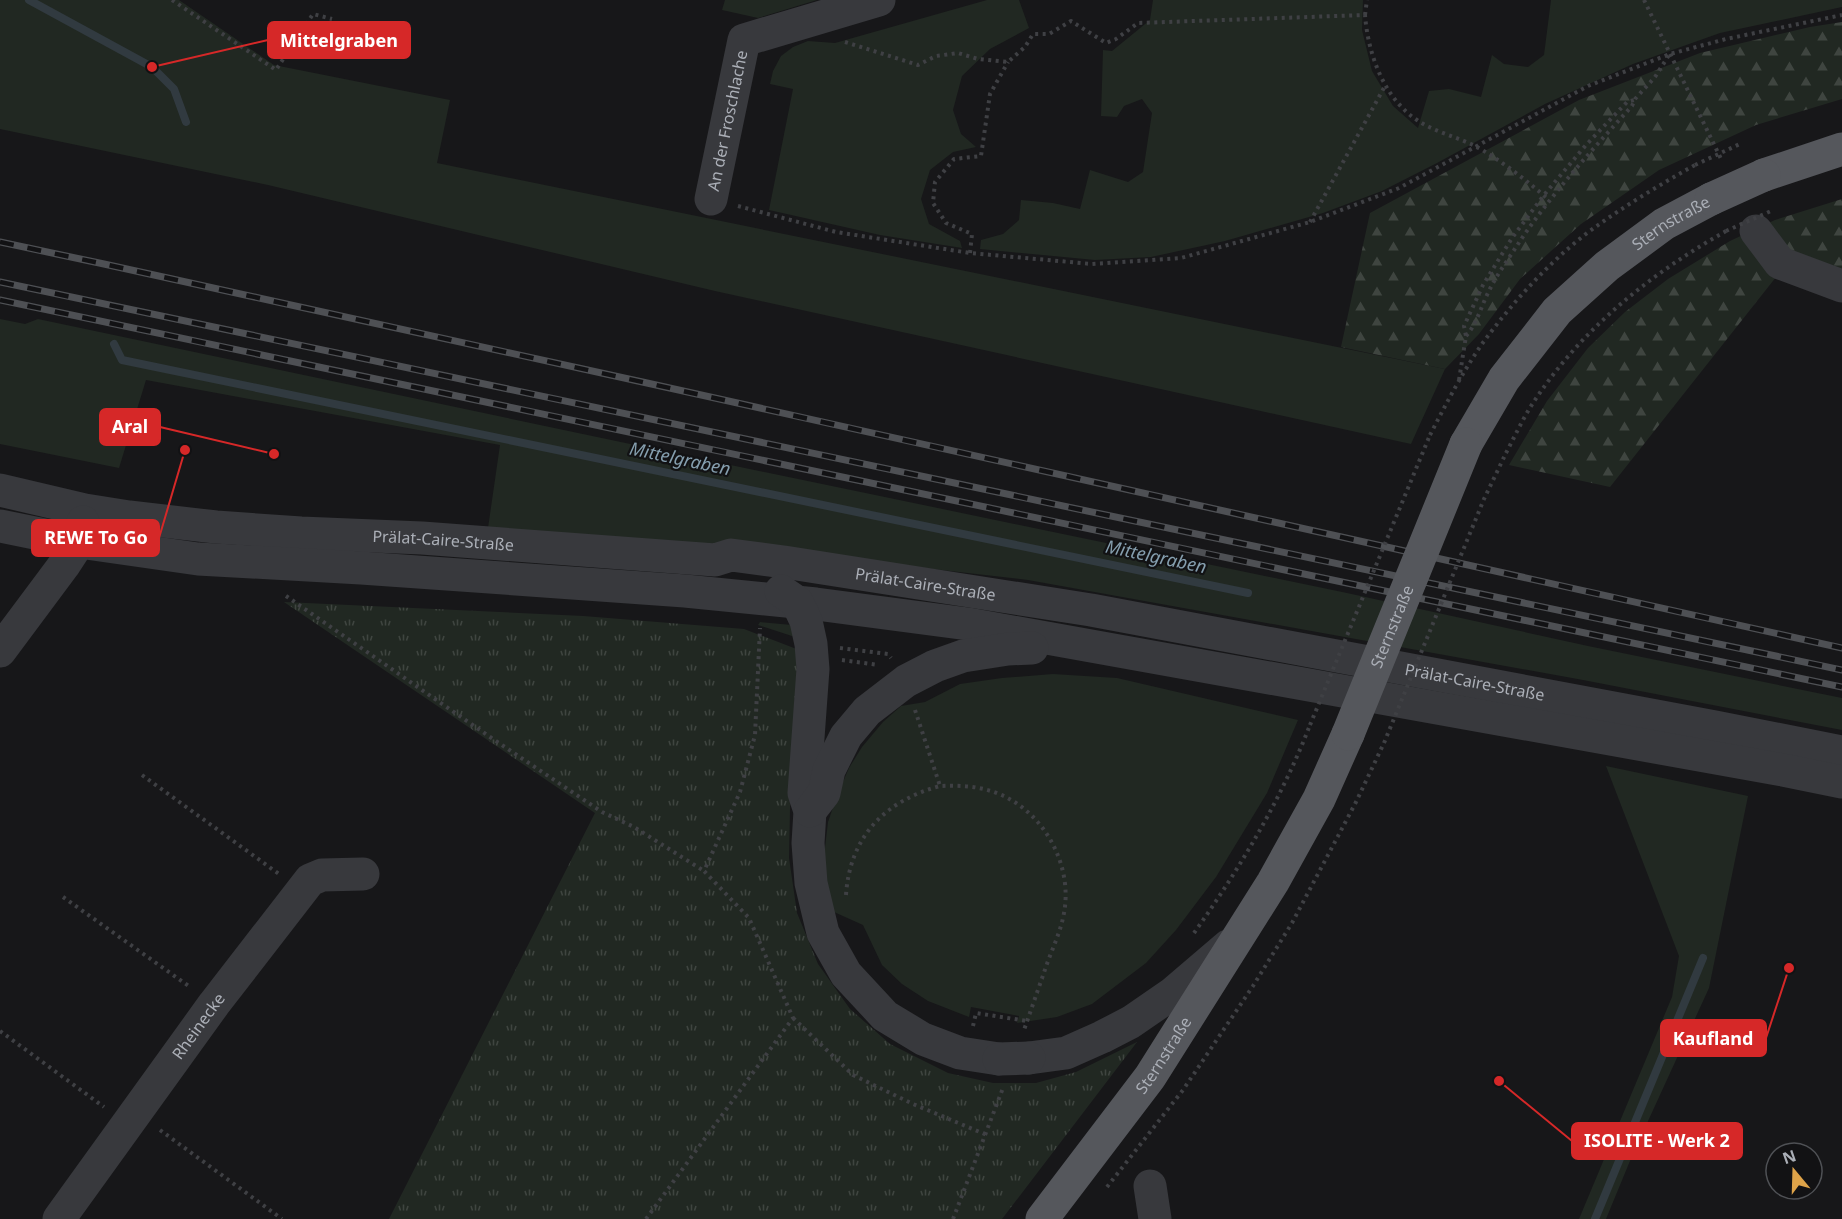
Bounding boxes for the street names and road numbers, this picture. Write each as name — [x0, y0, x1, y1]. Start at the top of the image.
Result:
street label: An der Froschlache — [702, 48, 753, 193]
street label: Sternstraße — [1627, 191, 1714, 255]
street label: Prälat-Caire-Straße — [372, 525, 515, 556]
street label: Prälat-Caire-Straße — [854, 562, 997, 606]
street label: Sternstraße — [1365, 582, 1418, 671]
street label: Prälat-Caire-Straße — [1403, 658, 1546, 706]
street label: Rheinecke — [167, 988, 230, 1064]
street label: Sternstraße — [1130, 1012, 1196, 1098]

